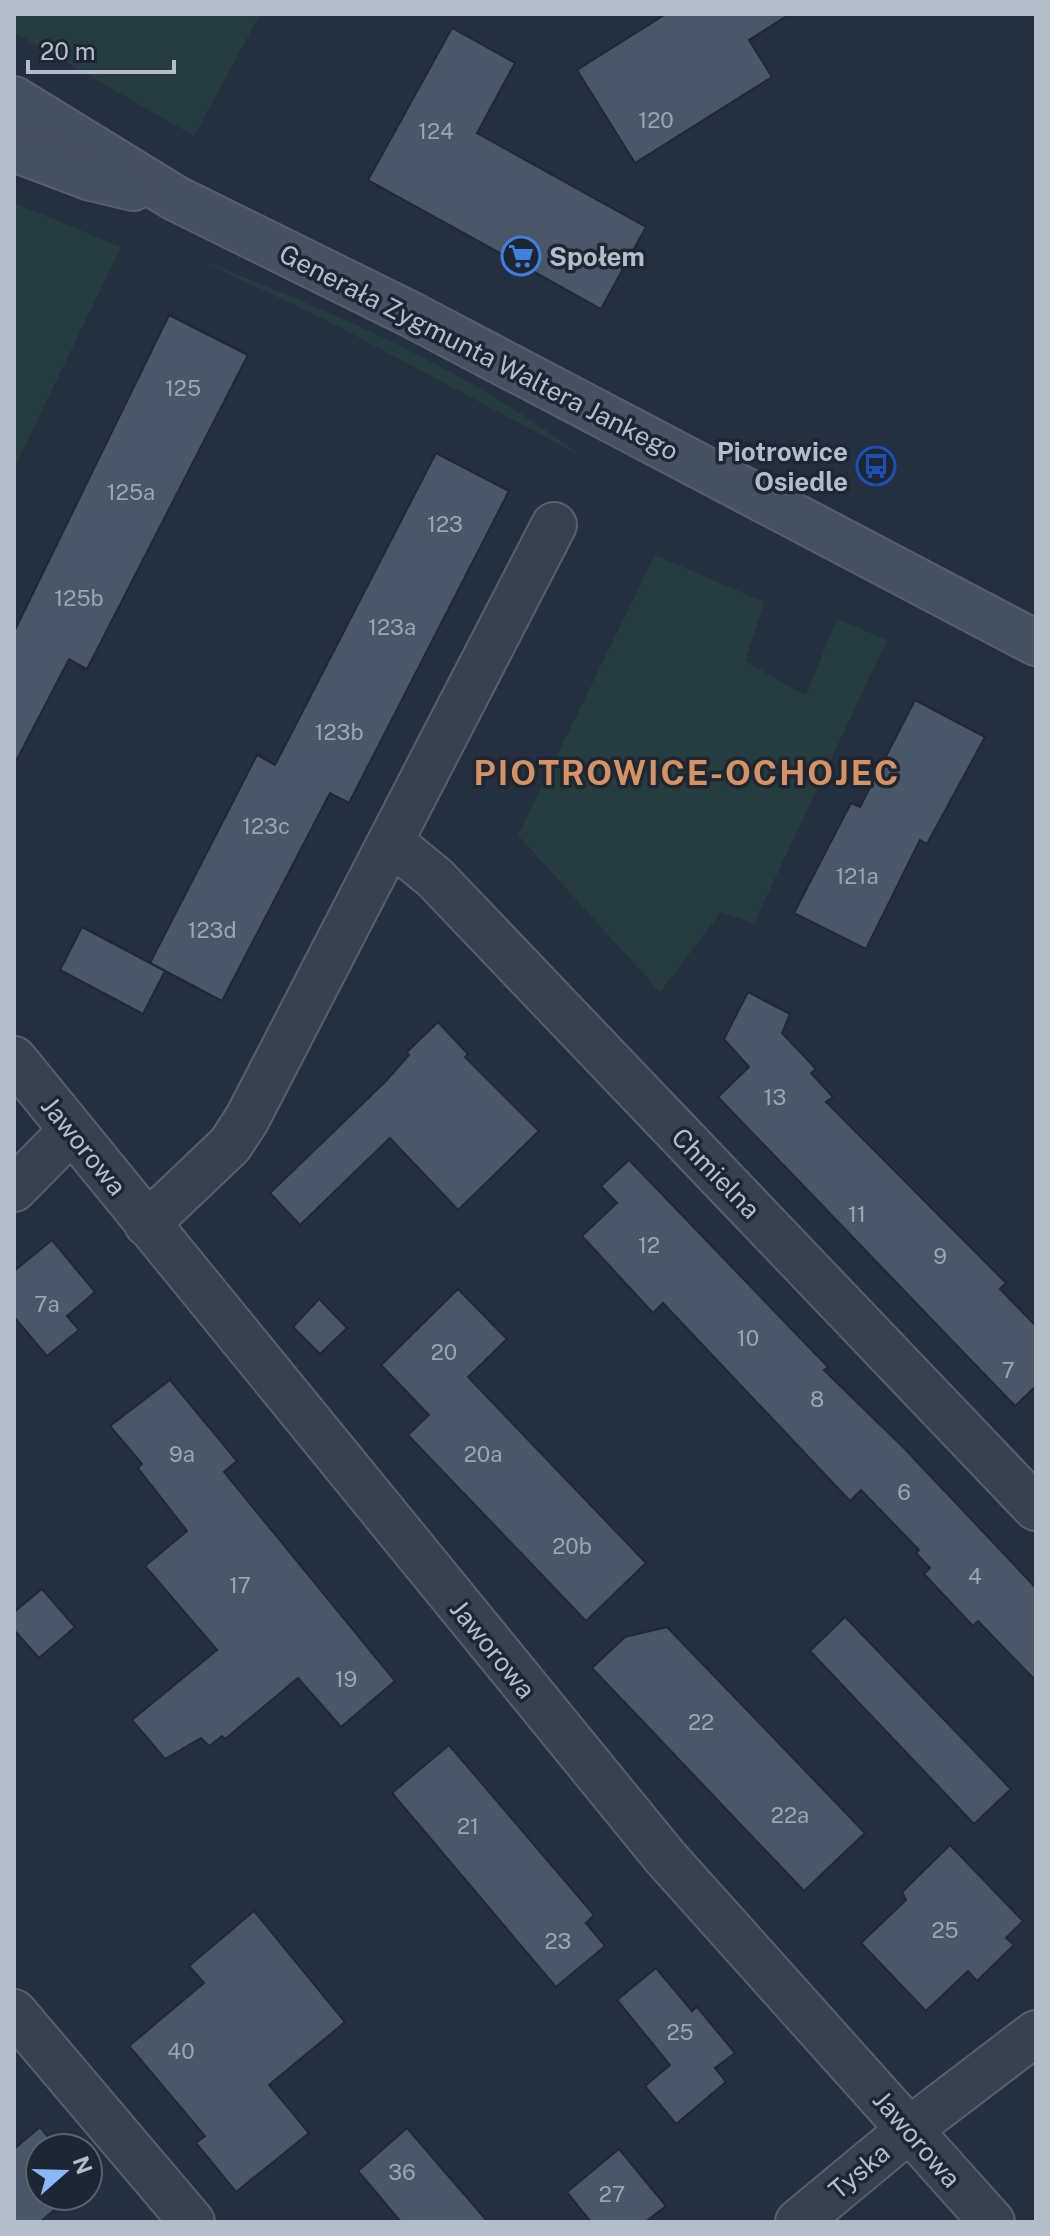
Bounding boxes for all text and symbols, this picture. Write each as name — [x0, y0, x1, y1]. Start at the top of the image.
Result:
scale bar — [28, 24, 174, 74]
text: 20 m — [40, 37, 96, 65]
house number: 120 — [638, 107, 674, 133]
house number: 124 — [418, 118, 454, 144]
supermarket icon: Społem — [500, 235, 542, 277]
street label: Generała Zygmunta Waltera Jankego — [274, 237, 684, 467]
place label: Społem — [549, 241, 645, 272]
house number: 125 — [165, 375, 201, 401]
place label: Piotrowice Osiedle — [717, 436, 848, 497]
bus stop icon: Piotrowice Osiedle — [855, 445, 897, 487]
house number: 125a — [107, 479, 155, 505]
house number: 123 — [427, 511, 463, 537]
house number: 125b — [54, 585, 104, 611]
house number: 123a — [368, 614, 416, 640]
house number: 123b — [314, 719, 364, 745]
district label: PIOTROWICE-OCHOJEC — [474, 753, 901, 793]
house number: 123c — [242, 813, 290, 839]
house number: 121a — [835, 863, 879, 889]
house number: 123d — [187, 917, 237, 943]
house number: 13 — [764, 1084, 786, 1110]
street label: Jaworowa — [35, 1091, 133, 1201]
street label: Chmielna — [665, 1121, 767, 1225]
house number: 11 — [848, 1201, 866, 1227]
house number: 12 — [638, 1232, 660, 1258]
house number: 9 — [933, 1243, 947, 1269]
house number: 7a — [34, 1291, 60, 1317]
house number: 10 — [737, 1325, 759, 1351]
house number: 20 — [431, 1339, 457, 1365]
house number: 7 — [1001, 1357, 1015, 1383]
house number: 8 — [810, 1386, 824, 1412]
house number: 9a — [169, 1441, 195, 1467]
house number: 20a — [464, 1441, 502, 1467]
house number: 6 — [897, 1479, 911, 1505]
house number: 20b — [552, 1533, 592, 1559]
house number: 4 — [968, 1563, 982, 1589]
house number: 17 — [229, 1572, 251, 1598]
street label: Jaworowa — [444, 1594, 542, 1704]
house number: 19 — [335, 1666, 357, 1692]
house number: 22 — [688, 1709, 714, 1735]
house number: 22a — [771, 1802, 809, 1828]
house number: 21 — [457, 1813, 479, 1839]
house number: 25 — [931, 1917, 959, 1943]
house number: 23 — [545, 1928, 571, 1954]
house number: 25 — [666, 2019, 694, 2045]
house number: 40 — [167, 2038, 195, 2064]
street label: Jaworowa — [867, 2084, 967, 2194]
north arrow — [24, 2132, 104, 2212]
street label: Tyska — [822, 2137, 896, 2205]
text: N — [68, 2153, 98, 2178]
house number: 36 — [388, 2159, 416, 2185]
house number: 27 — [599, 2181, 625, 2207]

